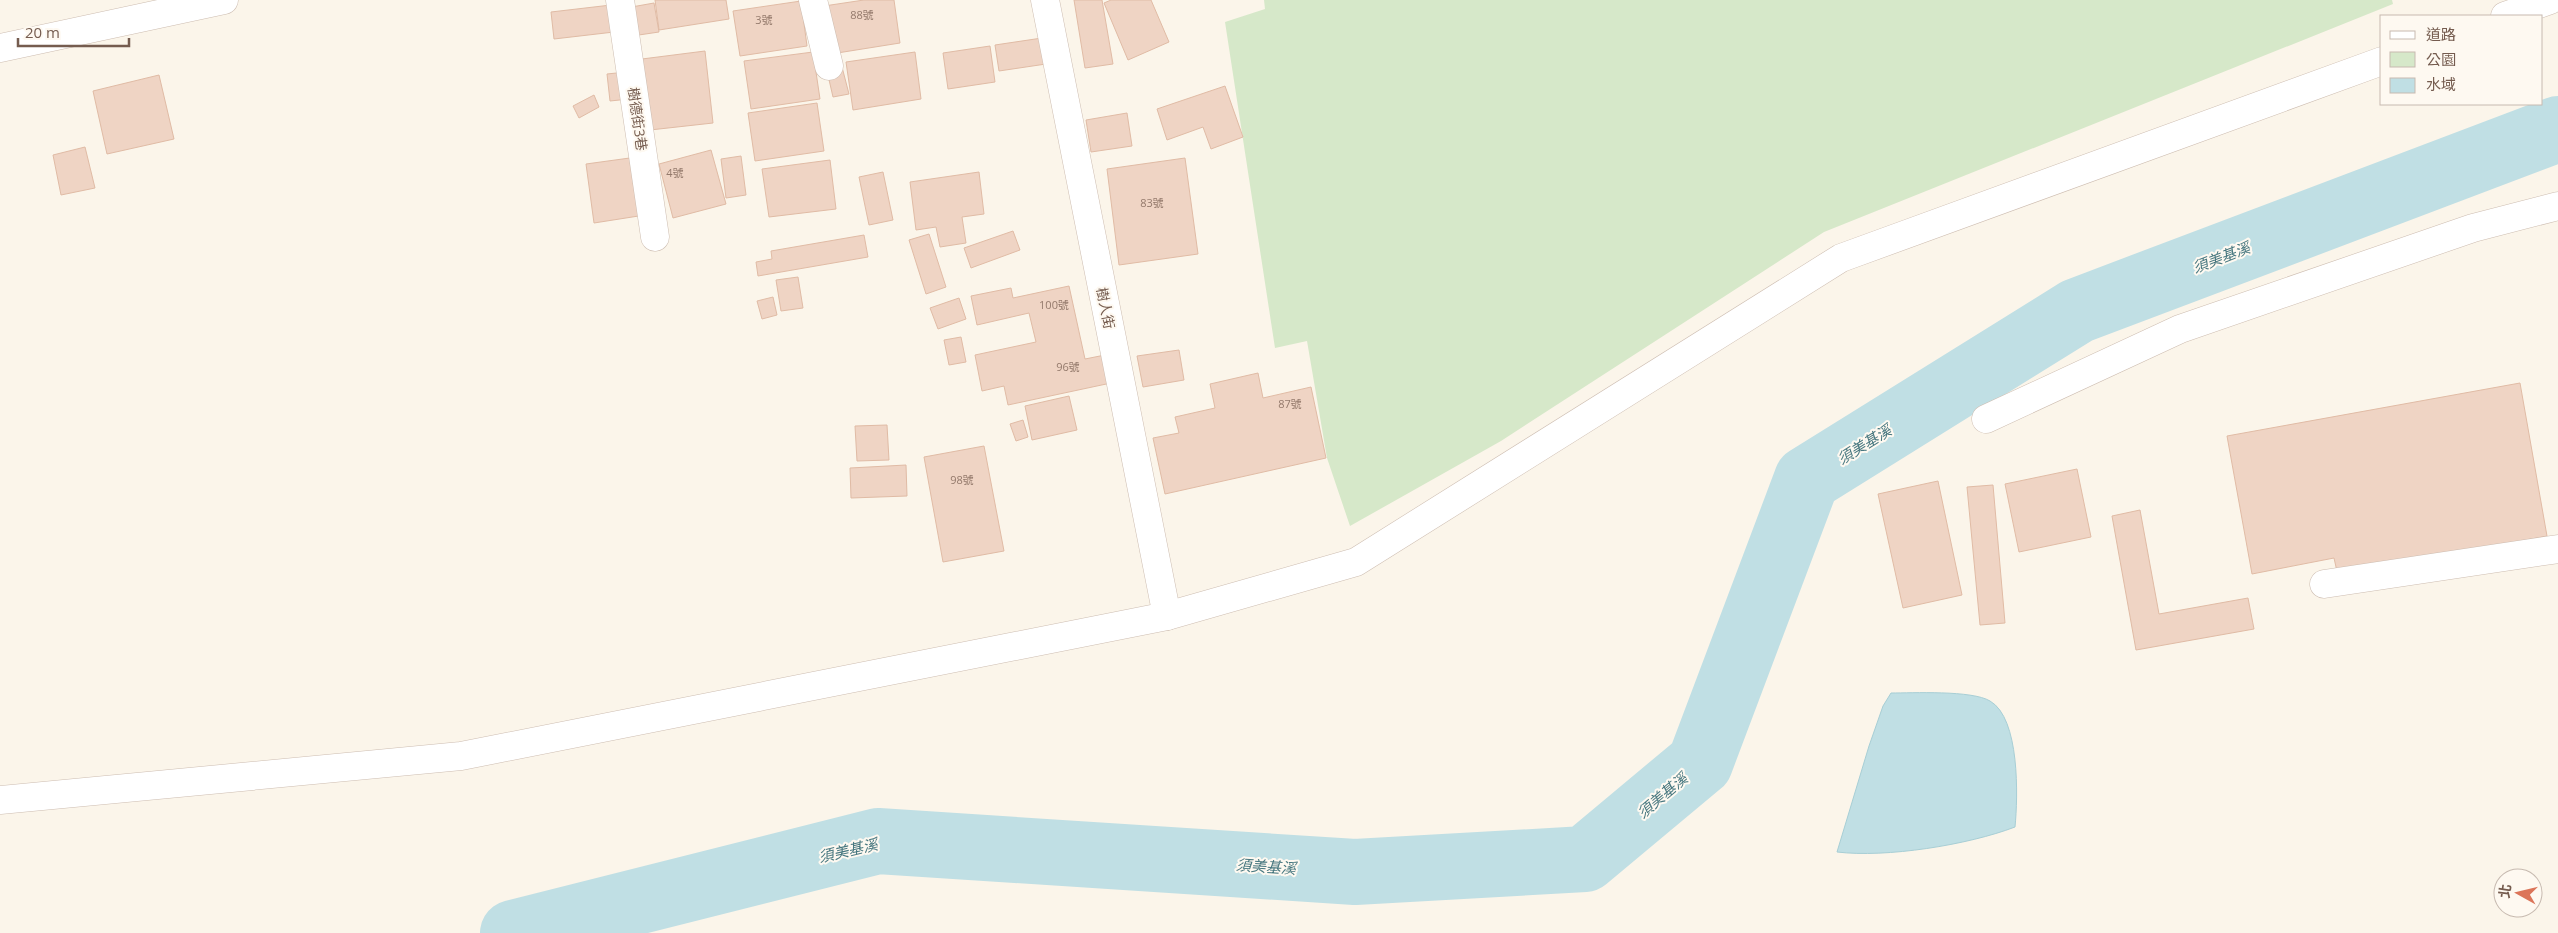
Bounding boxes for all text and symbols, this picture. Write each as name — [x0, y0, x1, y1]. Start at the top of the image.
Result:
house number: 88號 — [850, 7, 874, 22]
house number: 3號 — [755, 12, 773, 27]
scale bar — [18, 15, 129, 47]
legend — [2380, 15, 2543, 105]
text: 20 m — [25, 22, 60, 42]
text: 道路 — [2426, 24, 2456, 44]
text: 公園 — [2426, 49, 2456, 69]
text: 水域 — [2426, 74, 2456, 94]
street label: 樹德街3巷 — [624, 86, 652, 152]
house number: 4號 — [666, 165, 684, 180]
house number: 83號 — [1140, 195, 1164, 210]
water label: 須美基溪 — [2189, 236, 2254, 277]
street label: 樹人街 — [1093, 286, 1119, 330]
house number: 100號 — [1039, 297, 1069, 312]
house number: 96號 — [1056, 359, 1080, 374]
house number: 87號 — [1278, 396, 1302, 411]
water label: 須美基溪 — [1833, 419, 1896, 468]
house number: 98號 — [950, 472, 974, 487]
water label: 須美基溪 — [1633, 767, 1693, 822]
water label: 須美基溪 — [817, 833, 881, 866]
water label: 須美基溪 — [1235, 854, 1299, 878]
north arrow — [2493, 868, 2543, 918]
text: 北 — [2494, 883, 2515, 899]

